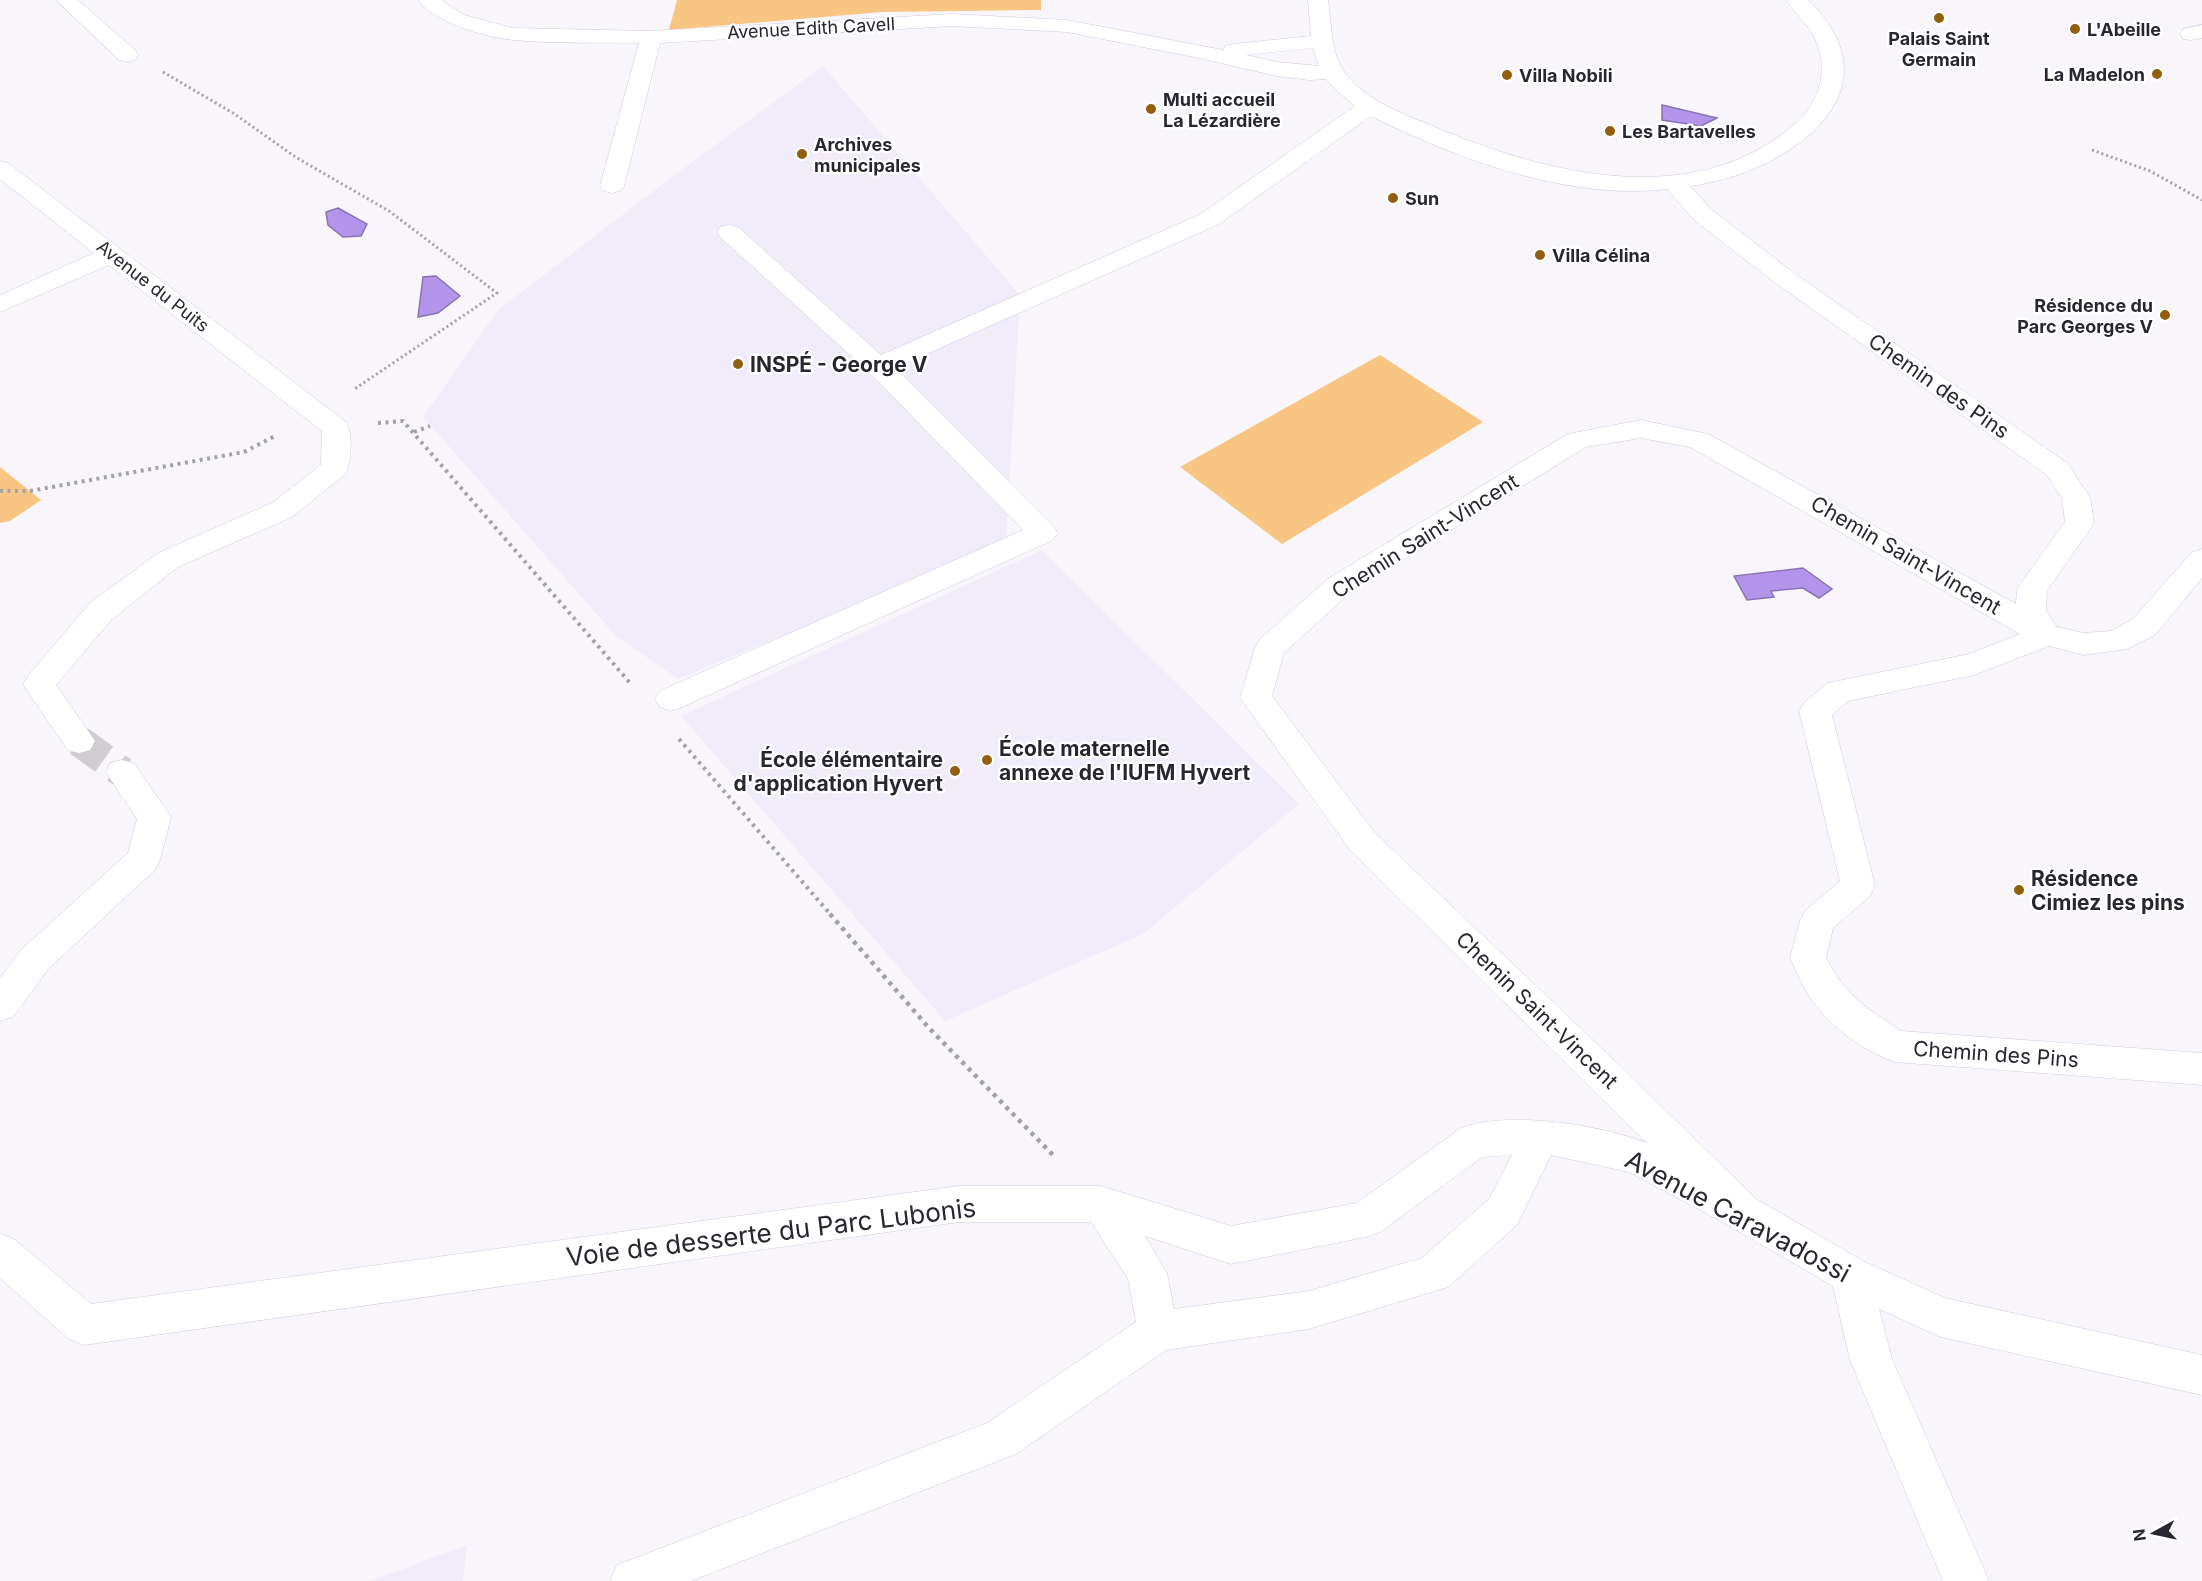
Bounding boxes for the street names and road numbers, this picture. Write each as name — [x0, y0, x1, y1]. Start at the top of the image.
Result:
street label: Avenue Edith Cavell — [727, 13, 895, 43]
street label: Avenue du Puits — [93, 236, 213, 336]
street label: Chemin des Pins — [1864, 328, 2014, 444]
street label: Chemin Saint-Vincent — [1327, 468, 1523, 604]
street label: Chemin Saint-Vincent — [1807, 490, 2006, 620]
street label: Chemin Saint-Vincent — [1451, 926, 1623, 1094]
street label: Chemin des Pins — [1912, 1036, 2080, 1072]
street label: Avenue Caravadossi — [1620, 1143, 1856, 1289]
street label: Voie de desserte du Parc Lubonis — [565, 1191, 977, 1273]

